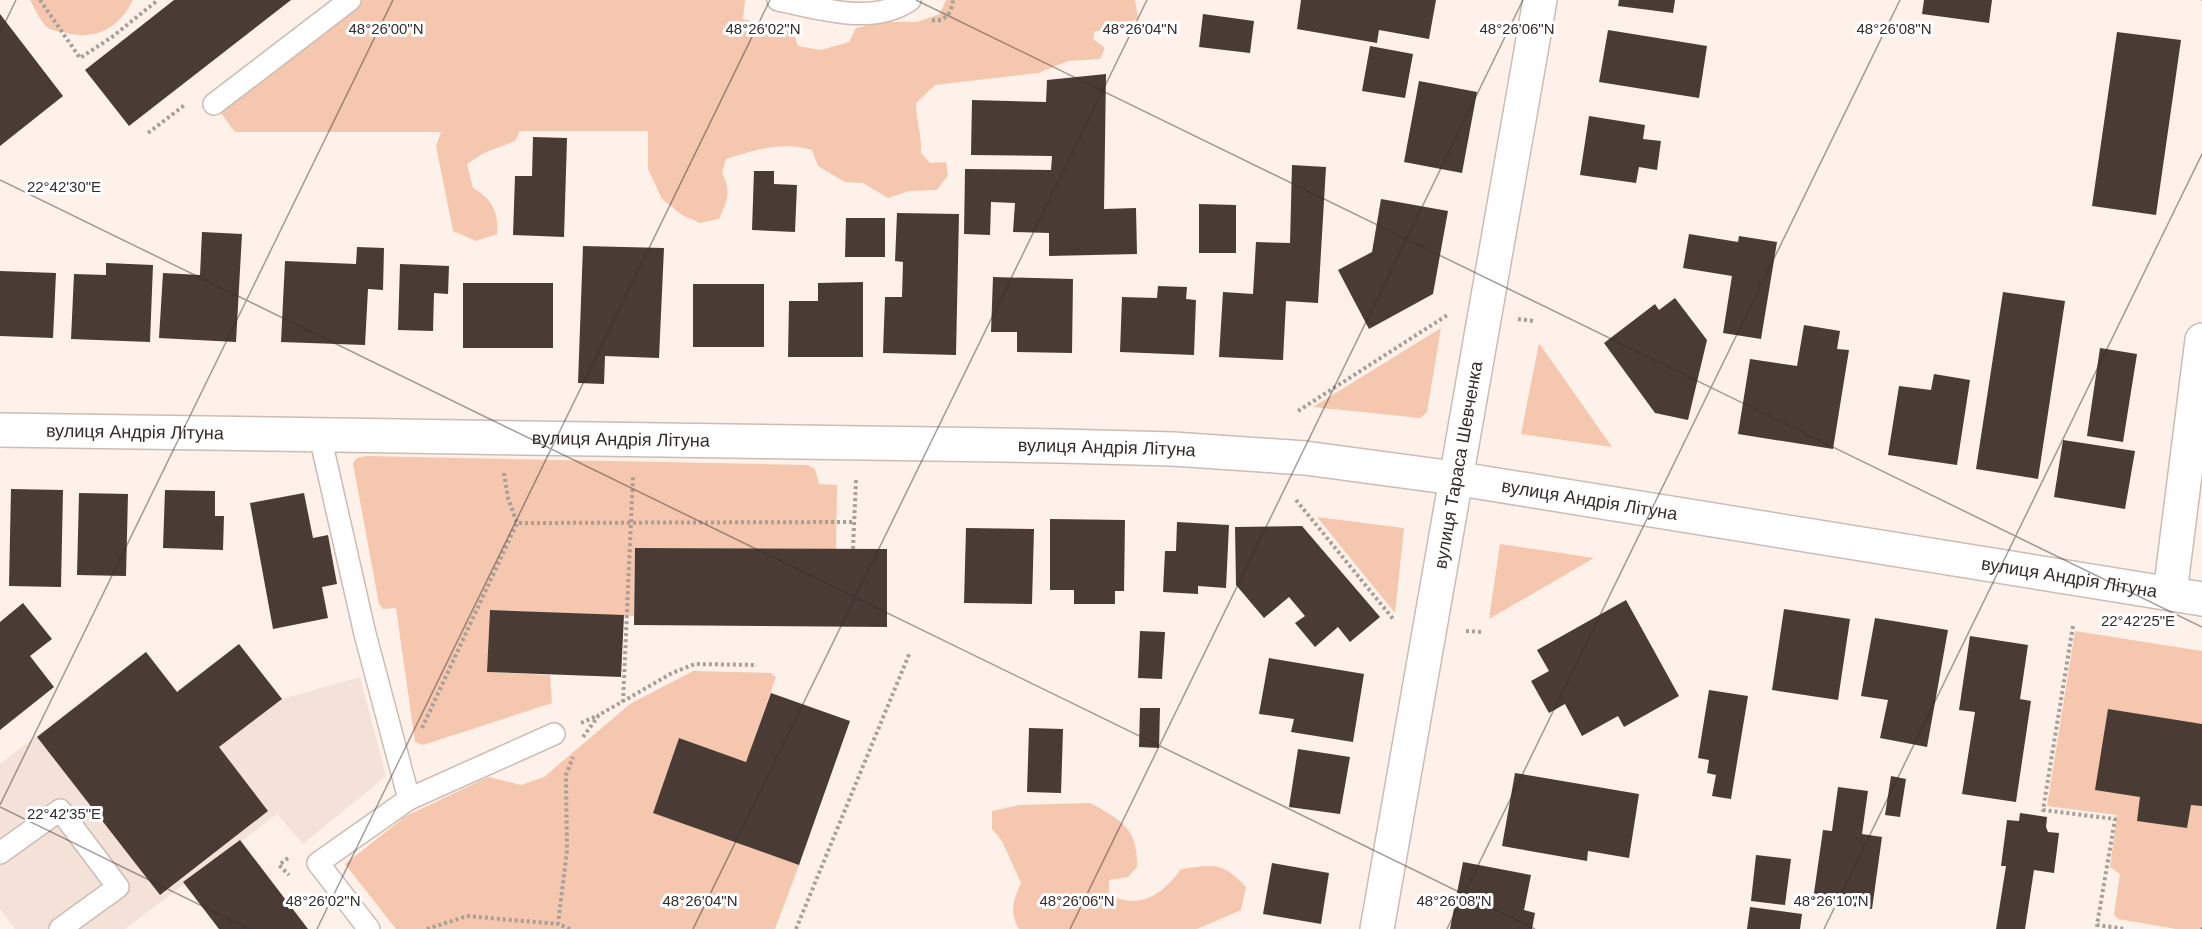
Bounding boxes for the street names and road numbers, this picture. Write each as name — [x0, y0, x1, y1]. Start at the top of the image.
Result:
street label: вулиця Тараса Шевченка — [1430, 359, 1487, 571]
street label: вулиця Андрія Літуна — [46, 421, 225, 443]
street label: вулиця Андрія Літуна — [532, 428, 711, 451]
street label: вулиця Андрія Літуна — [1018, 435, 1197, 461]
street label: вулиця Андрія Літуна — [1500, 476, 1680, 524]
street label: вулиця Андрія Літуна — [1980, 553, 2160, 602]

